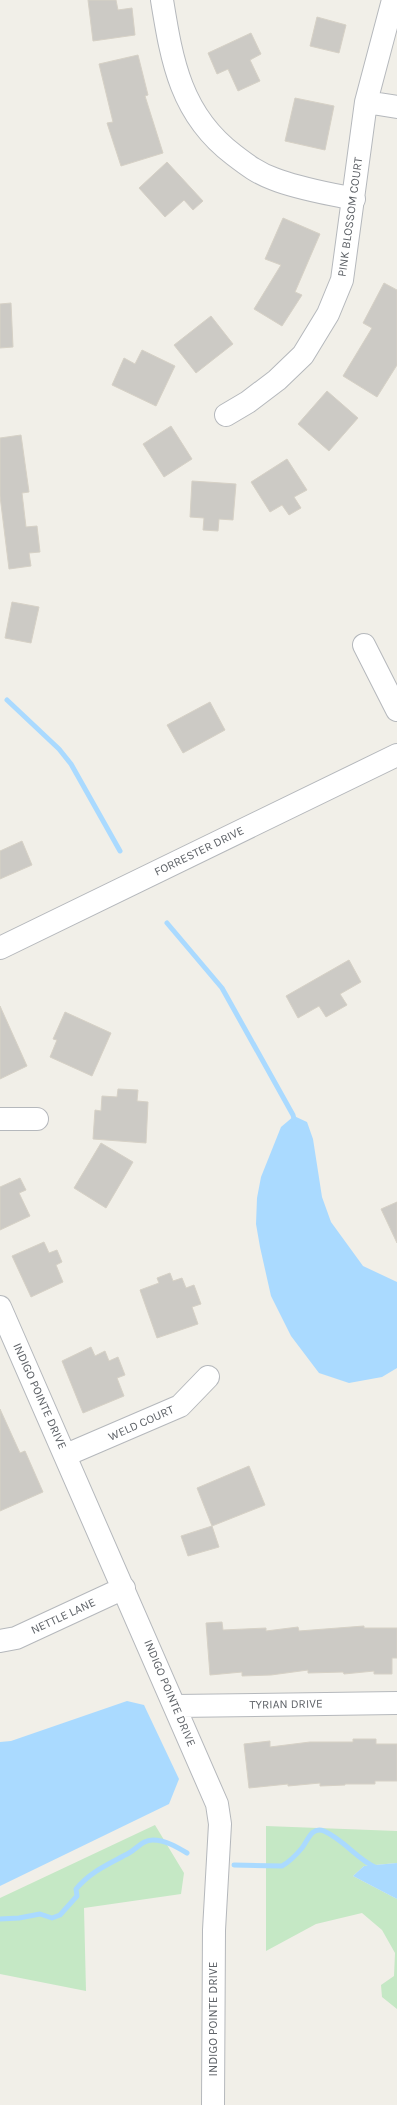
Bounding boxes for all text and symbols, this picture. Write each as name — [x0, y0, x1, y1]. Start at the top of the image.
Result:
street label: PINK BLOSSOM COURT — [335, 156, 365, 278]
street label: FORRESTER DRIVE — [152, 823, 246, 879]
street label: INDIGO POINTE DRIVE — [10, 1341, 70, 1451]
street label: WELD COURT — [106, 1402, 176, 1444]
street label: NETTLE LANE — [28, 1595, 98, 1637]
street label: INDIGO POINTE DRIVE — [141, 1637, 199, 1749]
street label: TYRIAN DRIVE — [249, 1696, 323, 1712]
street label: INDIGO POINTE DRIVE — [206, 1962, 220, 2076]

